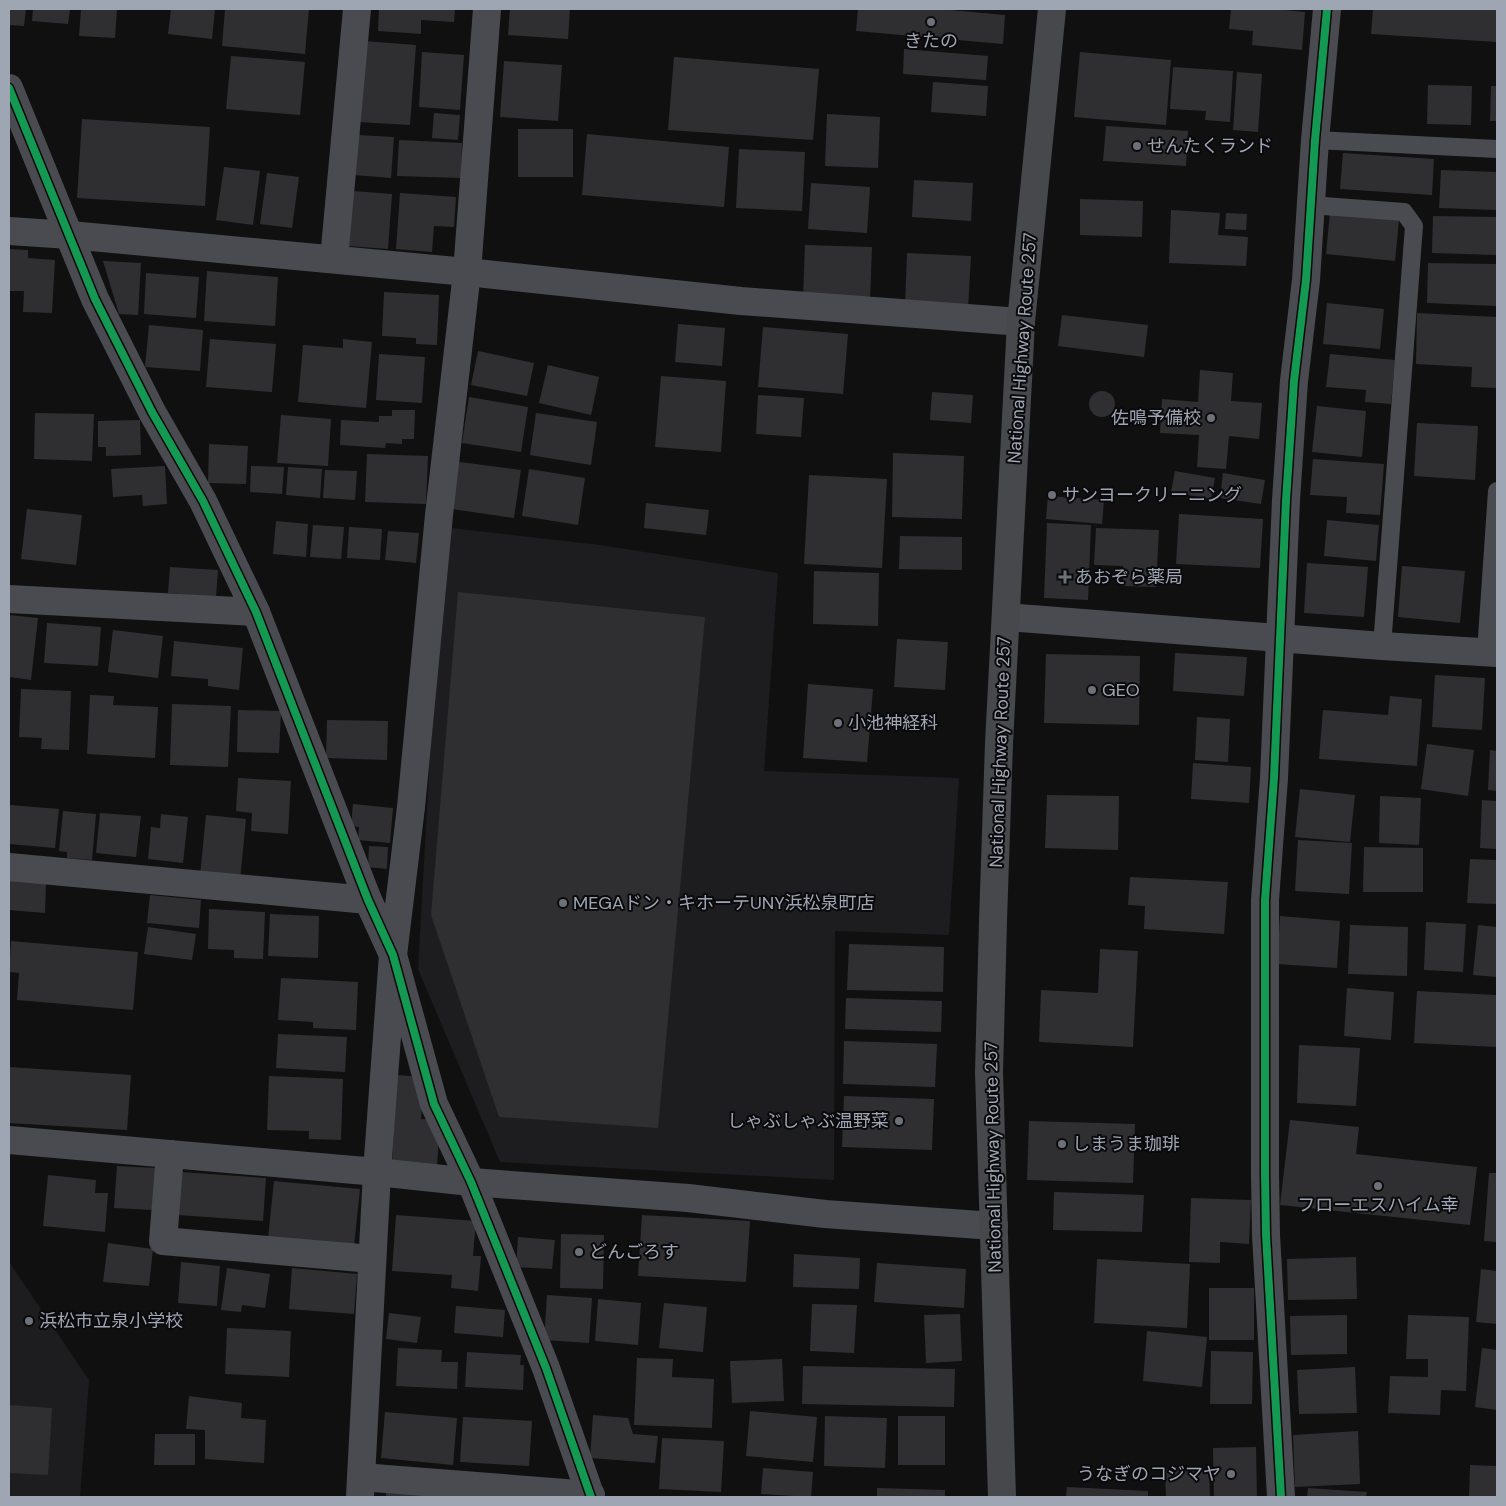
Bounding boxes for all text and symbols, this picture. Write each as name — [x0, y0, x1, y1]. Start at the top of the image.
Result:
marker: きたの — [925, 16, 937, 28]
place label: きたの — [904, 29, 958, 53]
place label: せんたくランド — [1147, 134, 1273, 158]
marker: せんたくランド — [1131, 140, 1143, 152]
street label: National Highway Route 257 — [1002, 232, 1042, 464]
place label: 佐鳴予備校 — [1111, 406, 1201, 430]
marker: 佐鳴予備校 — [1205, 412, 1217, 424]
place label: サンヨークリーニング — [1062, 483, 1242, 507]
marker: サンヨークリーニング — [1046, 489, 1058, 501]
place label: あおぞら薬局 — [1075, 565, 1183, 589]
marker: あおぞら薬局 — [1059, 571, 1071, 583]
street label: National Highway Route 257 — [984, 636, 1016, 868]
place label: GEO — [1102, 678, 1140, 702]
marker: GEO — [1086, 684, 1098, 696]
place label: 小池神経科 — [848, 711, 938, 735]
marker: 小池神経科 — [832, 717, 844, 729]
place label: MEGAドン・キホーテUNY浜松泉町店 — [573, 891, 875, 915]
marker: MEGAドン・キホーテUNY浜松泉町店 — [557, 897, 569, 909]
street label: National Highway Route 257 — [979, 1041, 1007, 1273]
place label: しゃぶしゃぶ温野菜 — [727, 1109, 889, 1133]
marker: しゃぶしゃぶ温野菜 — [893, 1115, 905, 1127]
place label: しまうま珈琲 — [1072, 1132, 1180, 1156]
marker: しまうま珈琲 — [1056, 1138, 1068, 1150]
marker: フローエスハイム幸 — [1372, 1180, 1384, 1192]
place label: フローエスハイム幸 — [1297, 1193, 1459, 1217]
place label: どんごろす — [589, 1240, 679, 1264]
marker: どんごろす — [573, 1246, 585, 1258]
place label: 浜松市立泉小学校 — [39, 1309, 183, 1333]
marker: 浜松市立泉小学校 — [23, 1315, 35, 1327]
place label: うなぎのコジマヤ — [1077, 1462, 1221, 1486]
marker: うなぎのコジマヤ — [1225, 1468, 1237, 1480]

